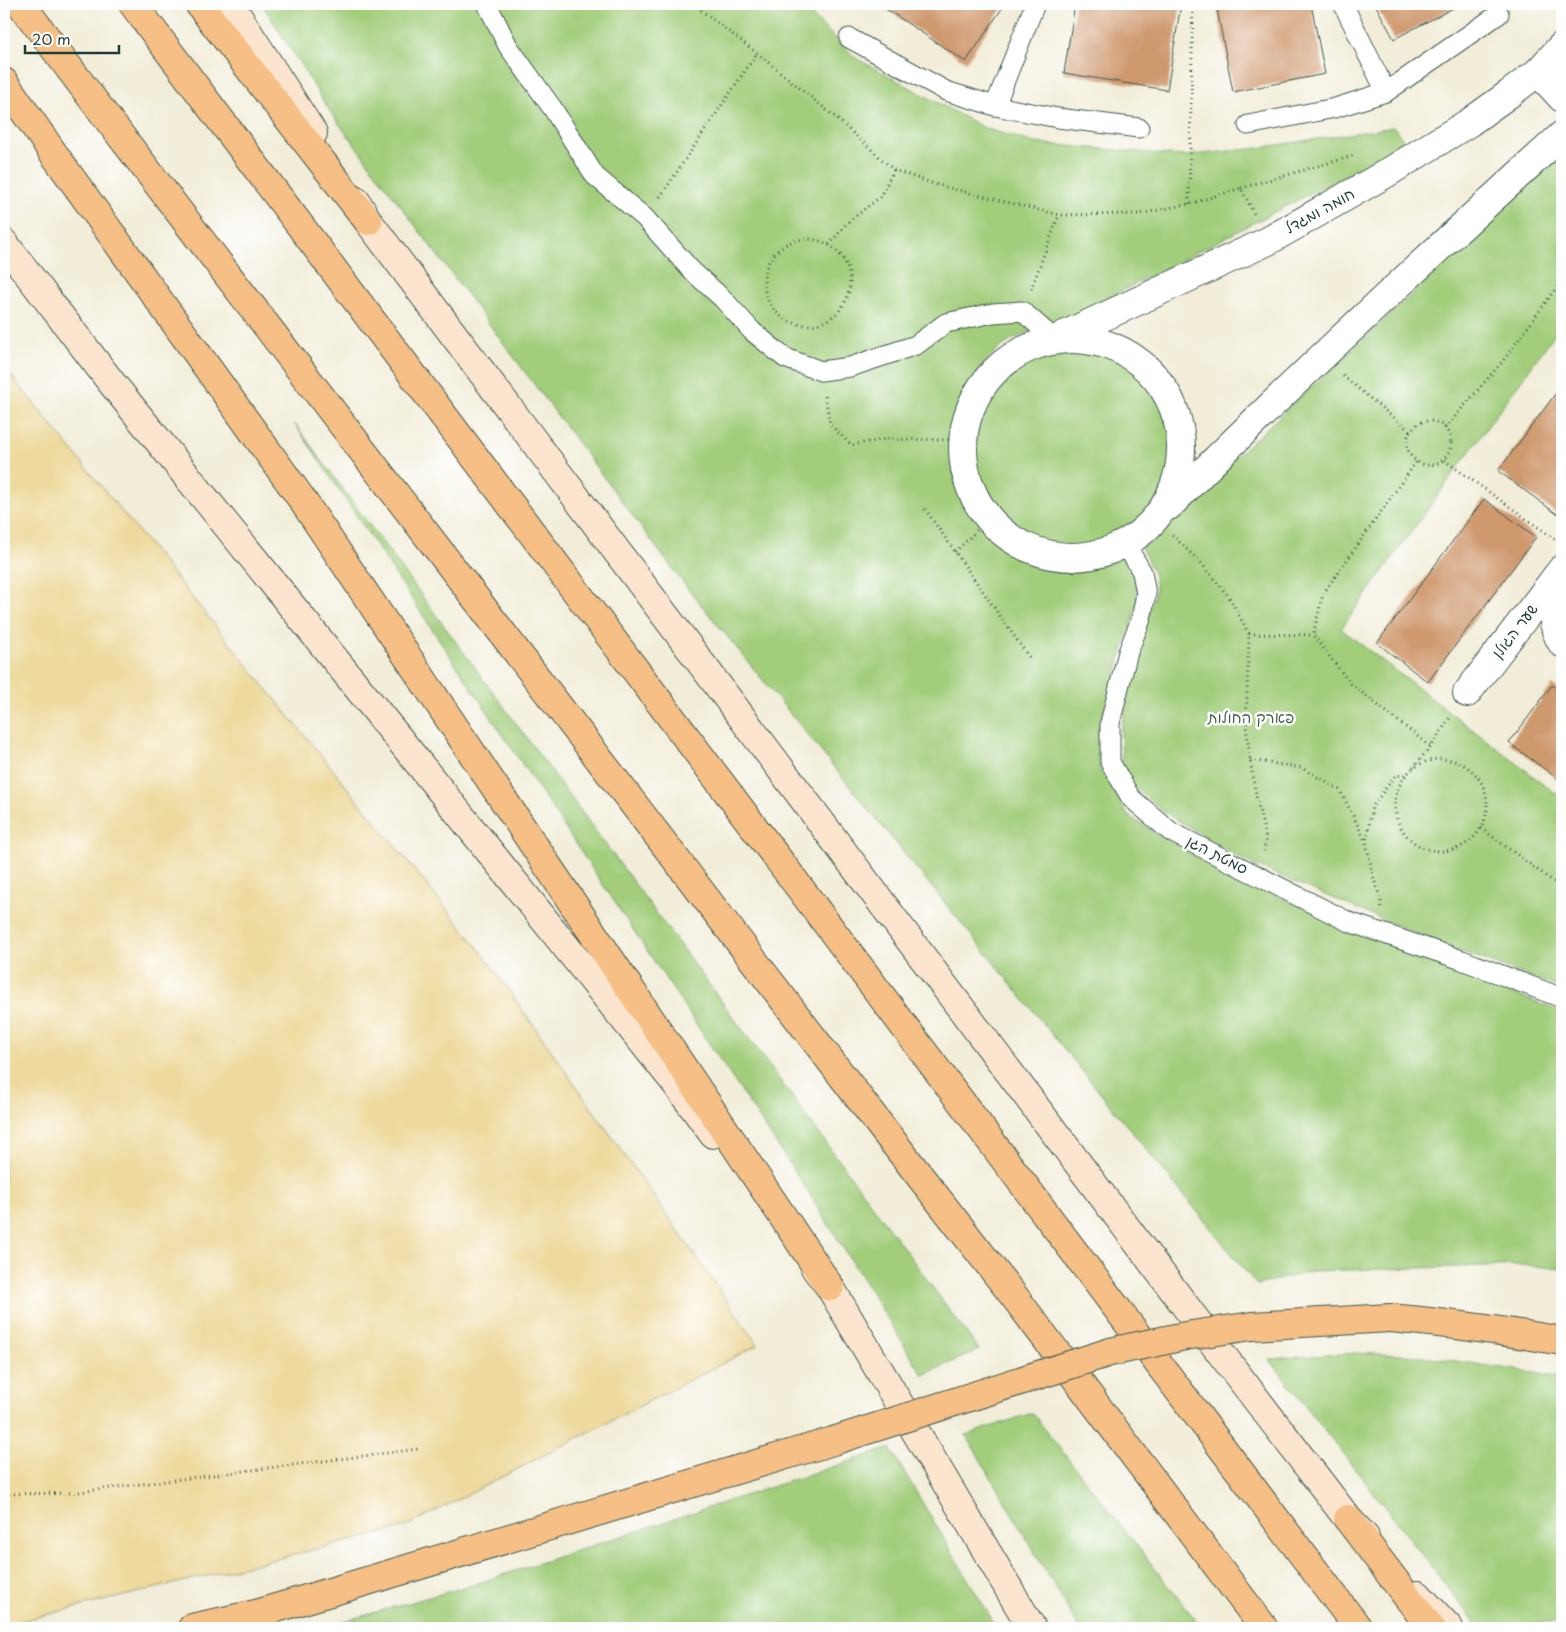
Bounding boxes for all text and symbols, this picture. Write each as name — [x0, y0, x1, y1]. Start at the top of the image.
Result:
scale bar — [25, 22, 119, 54]
text: 20 m — [32, 27, 71, 50]
street label: חומה ומגדל — [1280, 181, 1358, 238]
street label: שער הגולן — [1485, 597, 1543, 662]
park label: פארק החולות — [1207, 705, 1294, 728]
street label: סמטת הגן — [1183, 828, 1252, 879]

